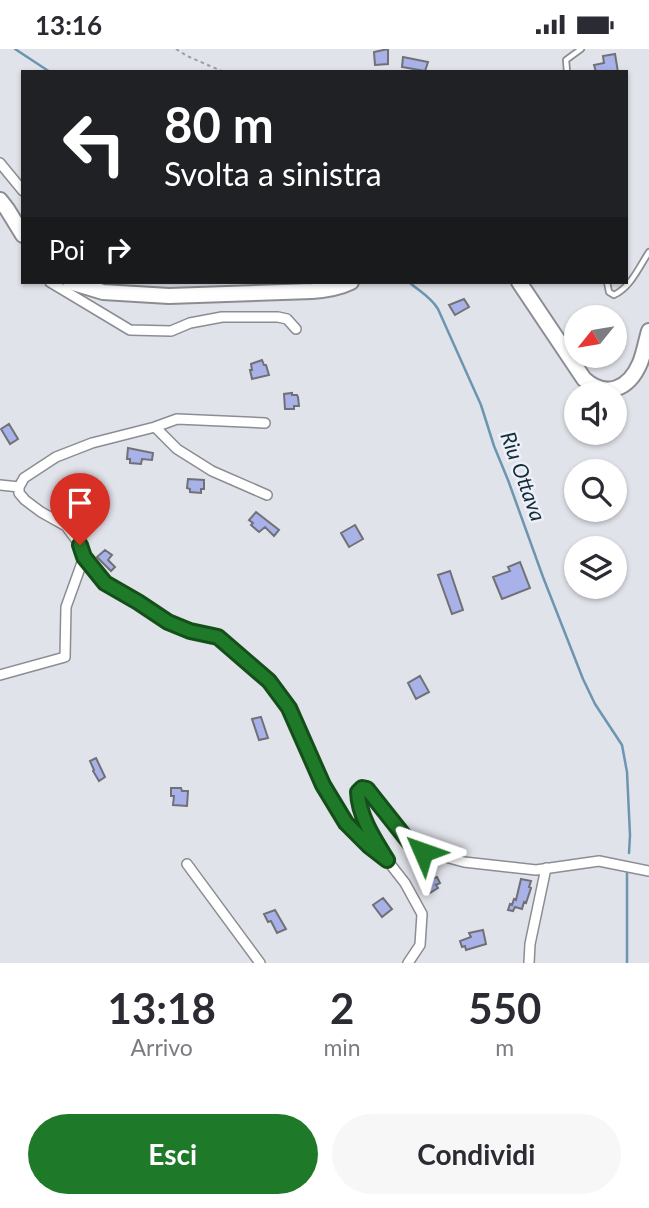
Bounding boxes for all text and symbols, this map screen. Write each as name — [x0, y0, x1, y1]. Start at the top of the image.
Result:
text: 13:16 — [35, 9, 102, 41]
text: 80 m — [164, 95, 274, 153]
icon: left — [49, 98, 140, 189]
text: Svolta a sinistra — [164, 154, 382, 193]
icon: right — [99, 231, 137, 269]
text: Poi — [49, 234, 85, 266]
north arrow — [564, 305, 626, 367]
map controls — [564, 305, 627, 599]
button: sound — [564, 382, 627, 445]
water label: Riu Ottava — [496, 428, 552, 524]
button: search — [564, 459, 627, 522]
pin — [50, 473, 110, 545]
icon: arrive — [61, 484, 99, 522]
button: layers — [564, 536, 627, 599]
position arrow — [386, 815, 460, 889]
text: 13:18 — [108, 983, 216, 1033]
text: 2 — [330, 983, 354, 1033]
text: 550 — [468, 983, 541, 1033]
text: Arrivo — [131, 1033, 193, 1061]
text: min — [323, 1033, 361, 1061]
text: m — [495, 1033, 514, 1061]
button: Esci — [28, 1114, 318, 1194]
button: Condividi — [332, 1114, 621, 1194]

